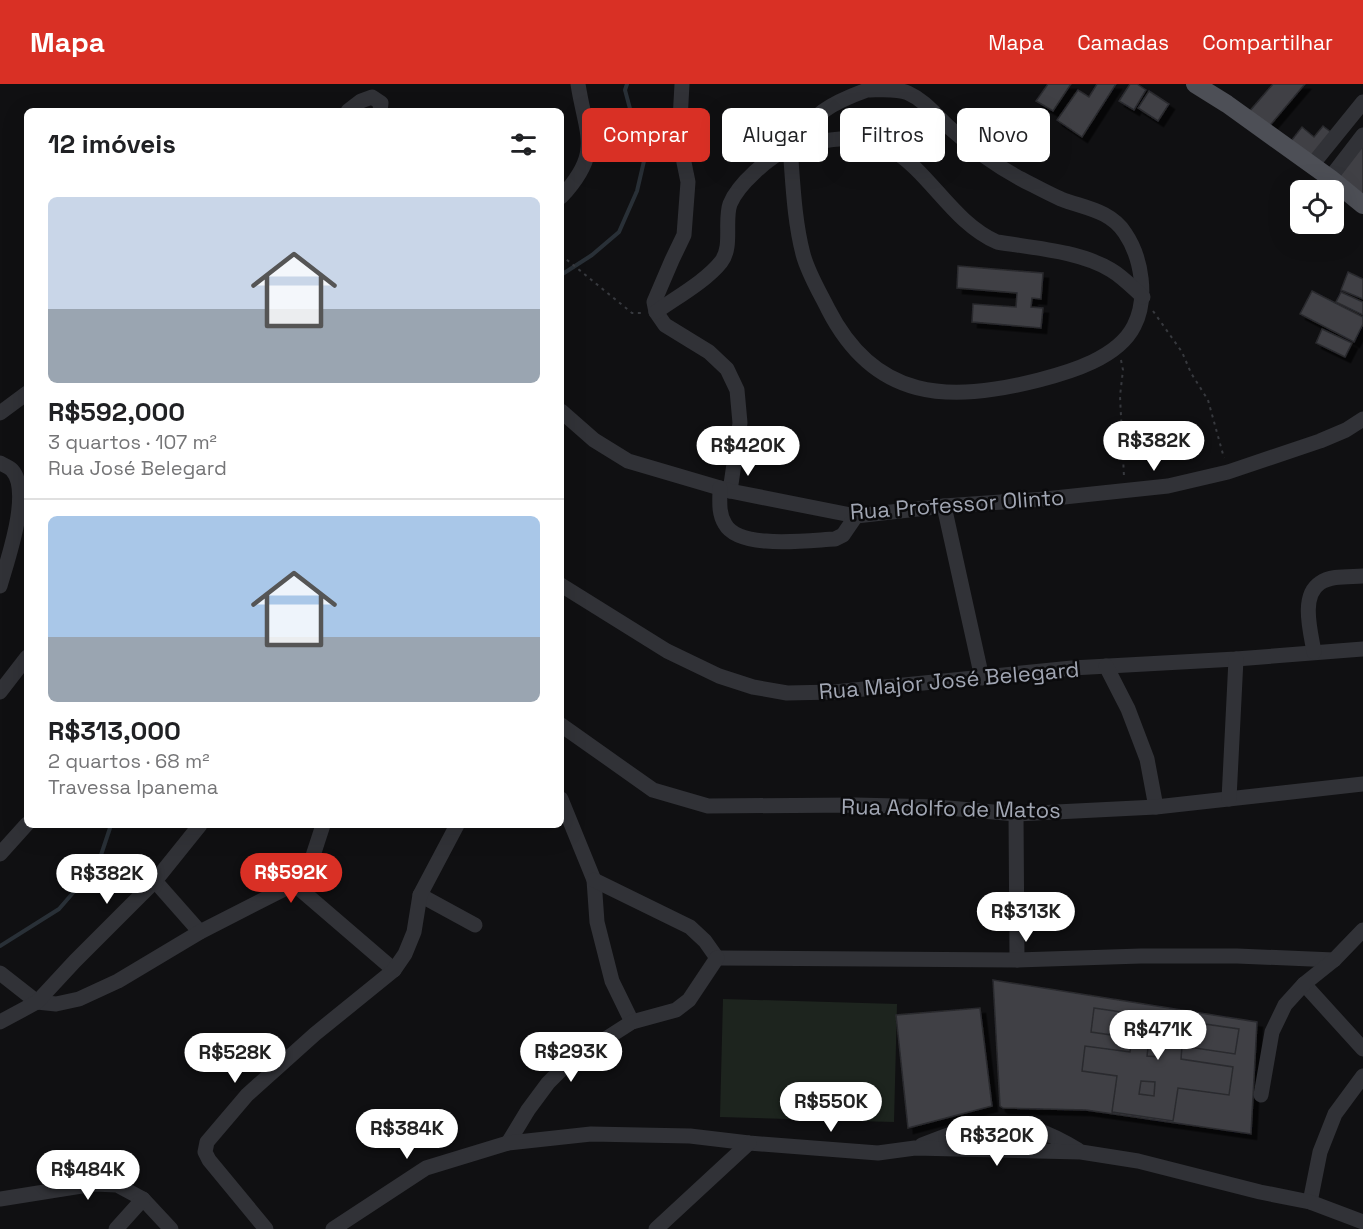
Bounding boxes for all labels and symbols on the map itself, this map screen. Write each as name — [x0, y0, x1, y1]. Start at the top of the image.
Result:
pin: R$382K — [1105, 421, 1203, 472]
pin: R$420K — [699, 426, 797, 477]
street label: Rua Professor Olinto — [849, 483, 1065, 525]
street label: Rua Major José Belegard — [818, 655, 1080, 705]
street label: Rua Adolfo de Matos — [841, 792, 1061, 824]
pin: R$592K — [242, 853, 340, 904]
pin: R$382K — [58, 854, 156, 905]
pin: R$313K — [977, 892, 1075, 943]
pin: R$471K — [1109, 1010, 1207, 1061]
pin: R$293K — [522, 1032, 620, 1083]
pin: R$528K — [186, 1033, 284, 1084]
pin: R$550K — [782, 1082, 880, 1133]
pin: R$384K — [358, 1109, 456, 1160]
pin: R$320K — [948, 1116, 1046, 1167]
pin: R$484K — [39, 1150, 137, 1201]

